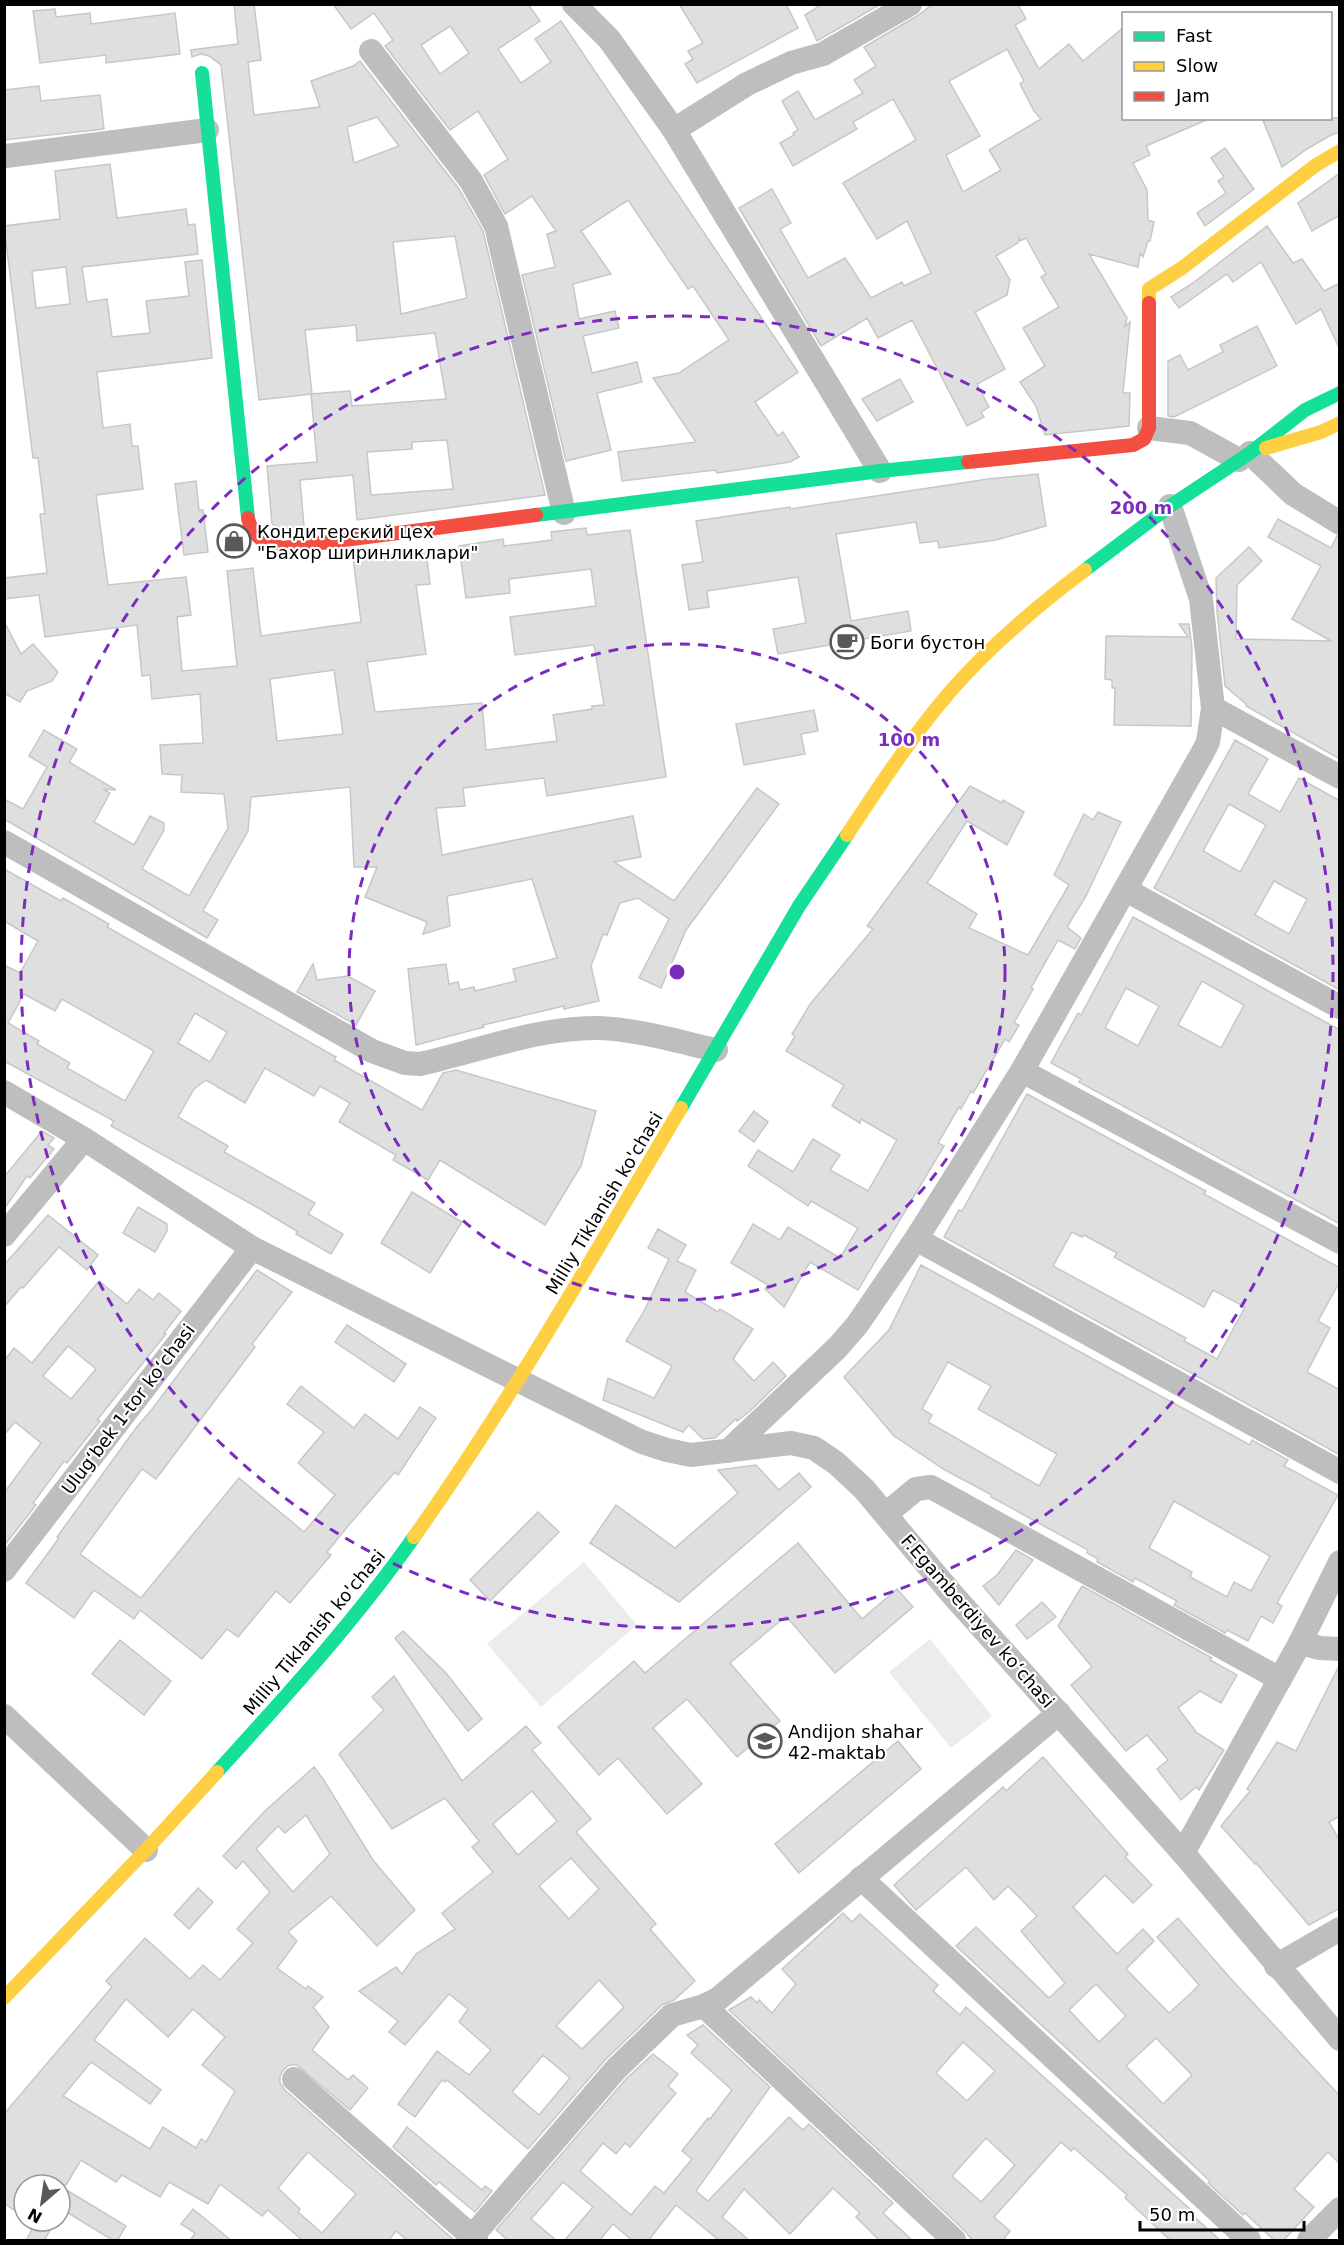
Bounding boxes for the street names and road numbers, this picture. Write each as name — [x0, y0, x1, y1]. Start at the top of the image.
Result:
street label: Milliy Tiklanish ko'chasi — [541, 1108, 667, 1298]
street label: Ulug‘bek 1-tor koʻchasi — [57, 1320, 199, 1498]
street label: F.Egamberdiyev kо‘chasi — [897, 1530, 1059, 1712]
street label: Milliy Tiklanish ko'chasi — [239, 1545, 389, 1719]

